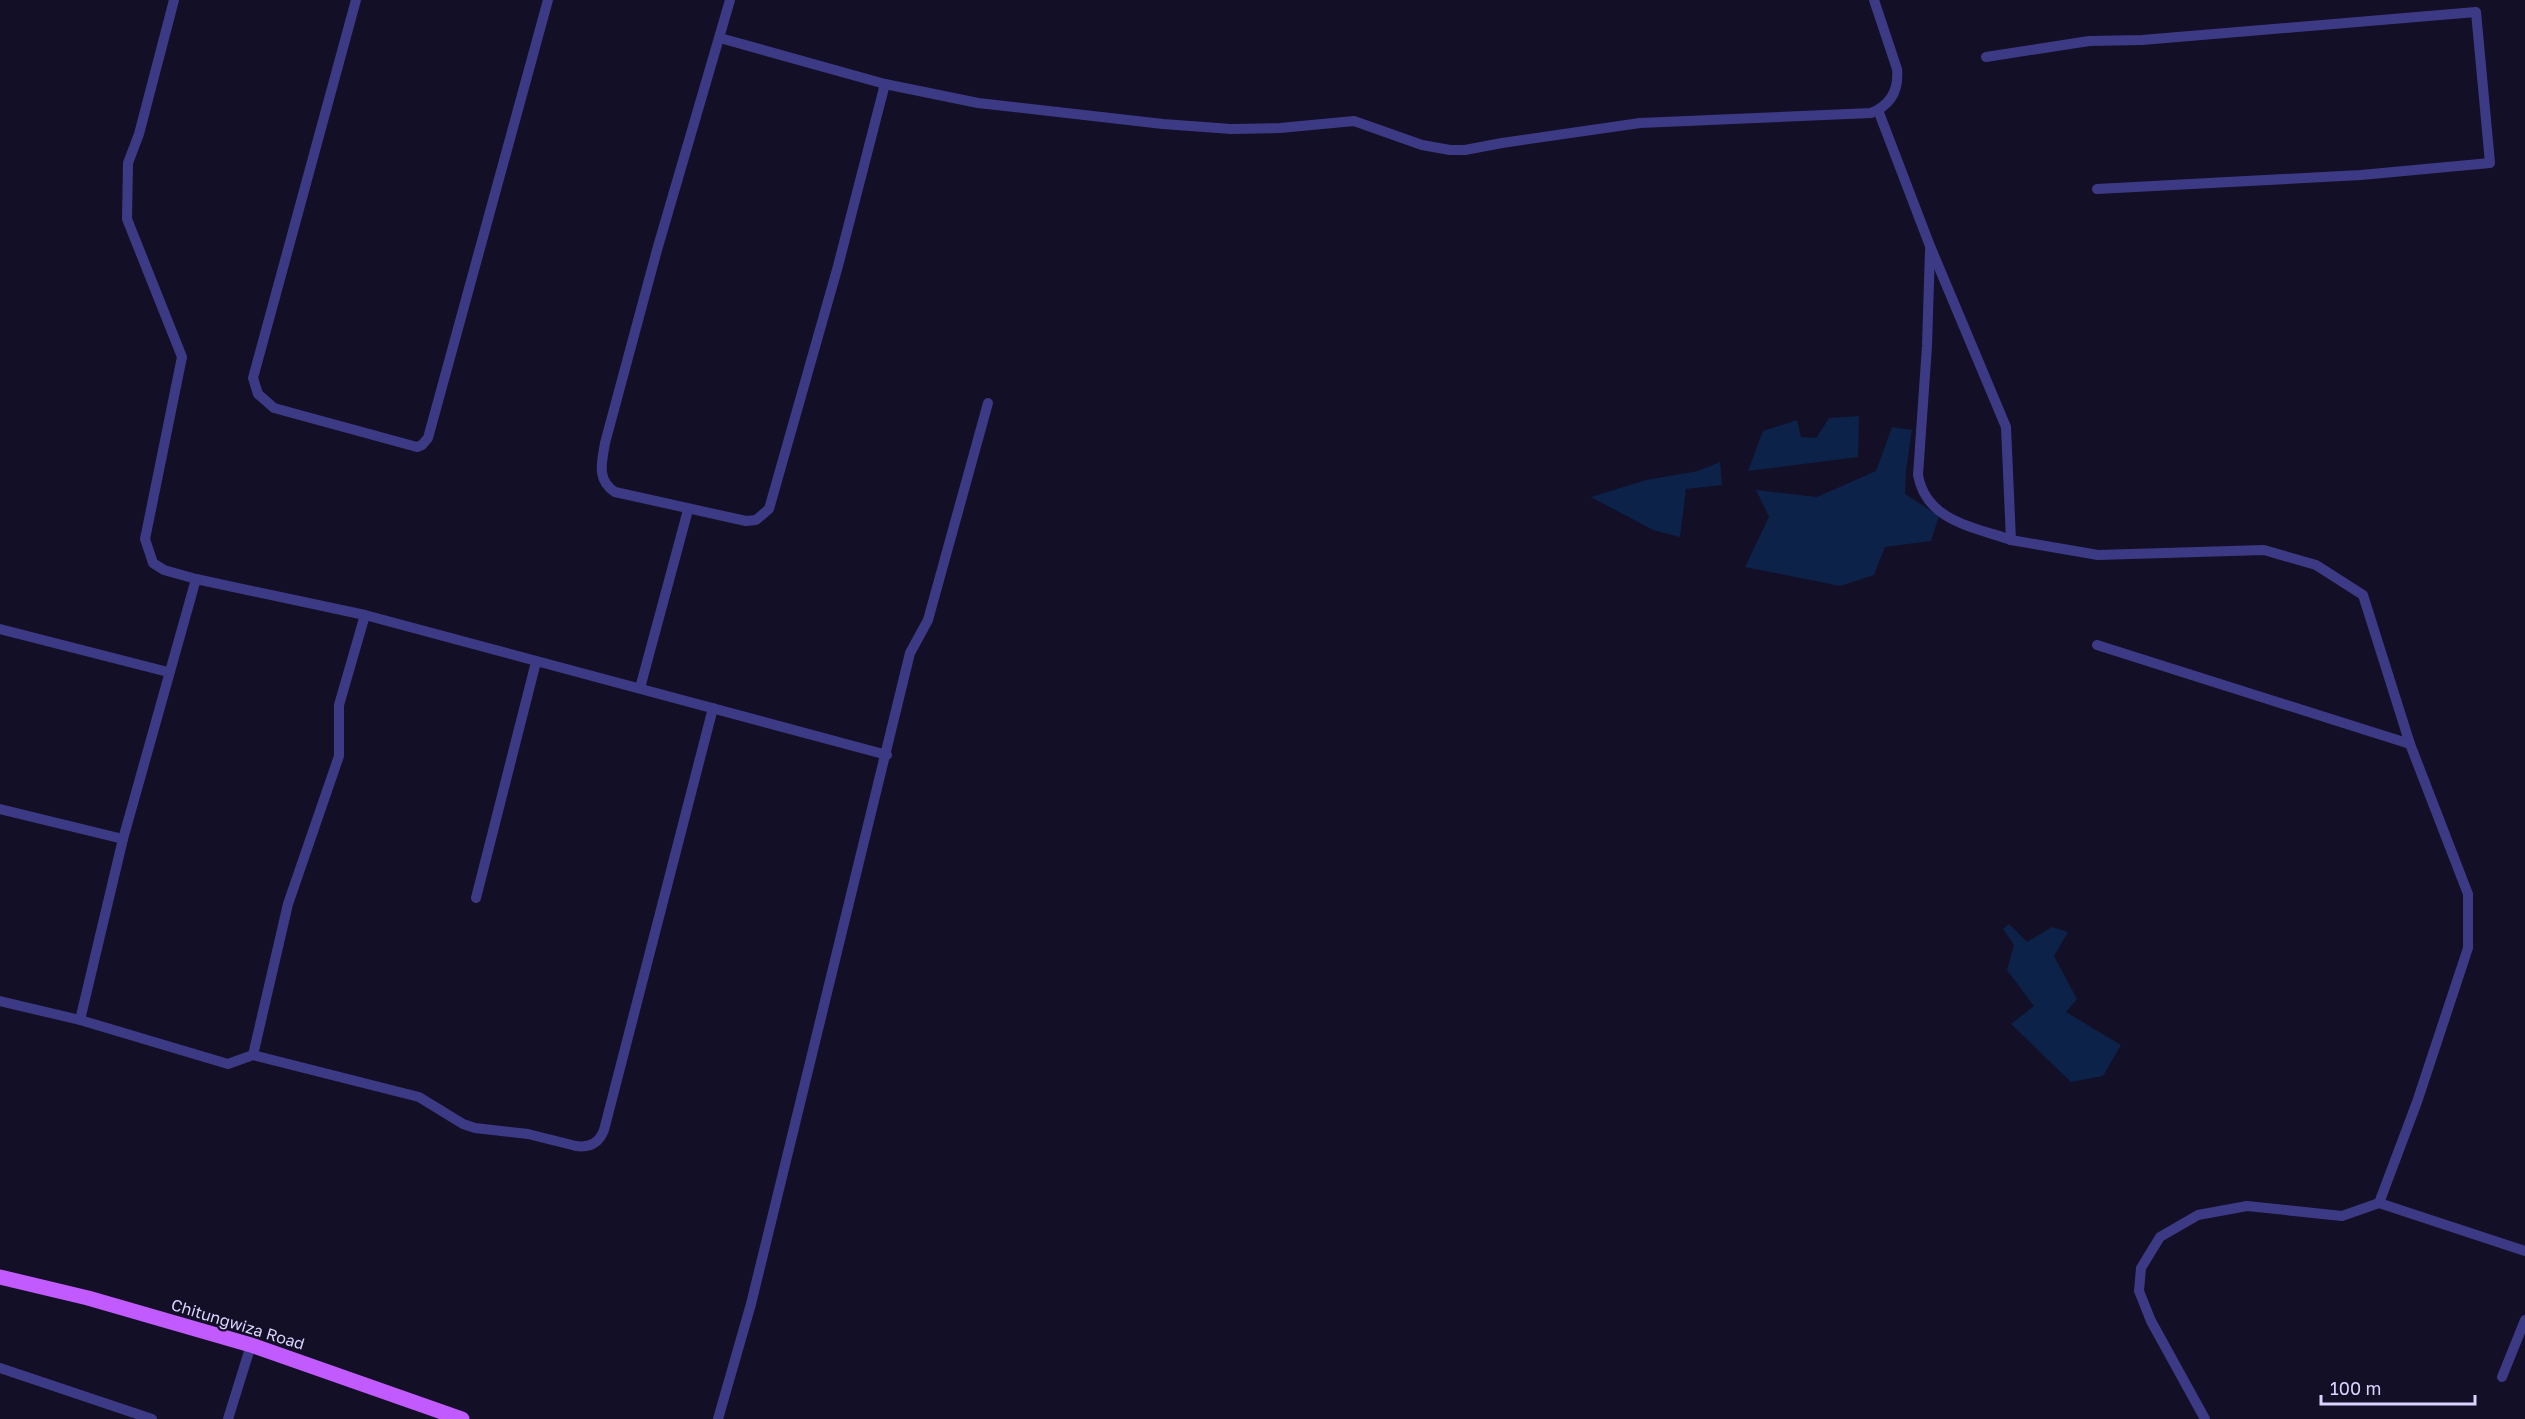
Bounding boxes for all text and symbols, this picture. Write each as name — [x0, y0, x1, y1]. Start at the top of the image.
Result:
street label: Chitungwiza Road — [169, 1294, 307, 1354]
scale bar — [2321, 1368, 2476, 1406]
text: 100 m — [2330, 1377, 2381, 1399]

